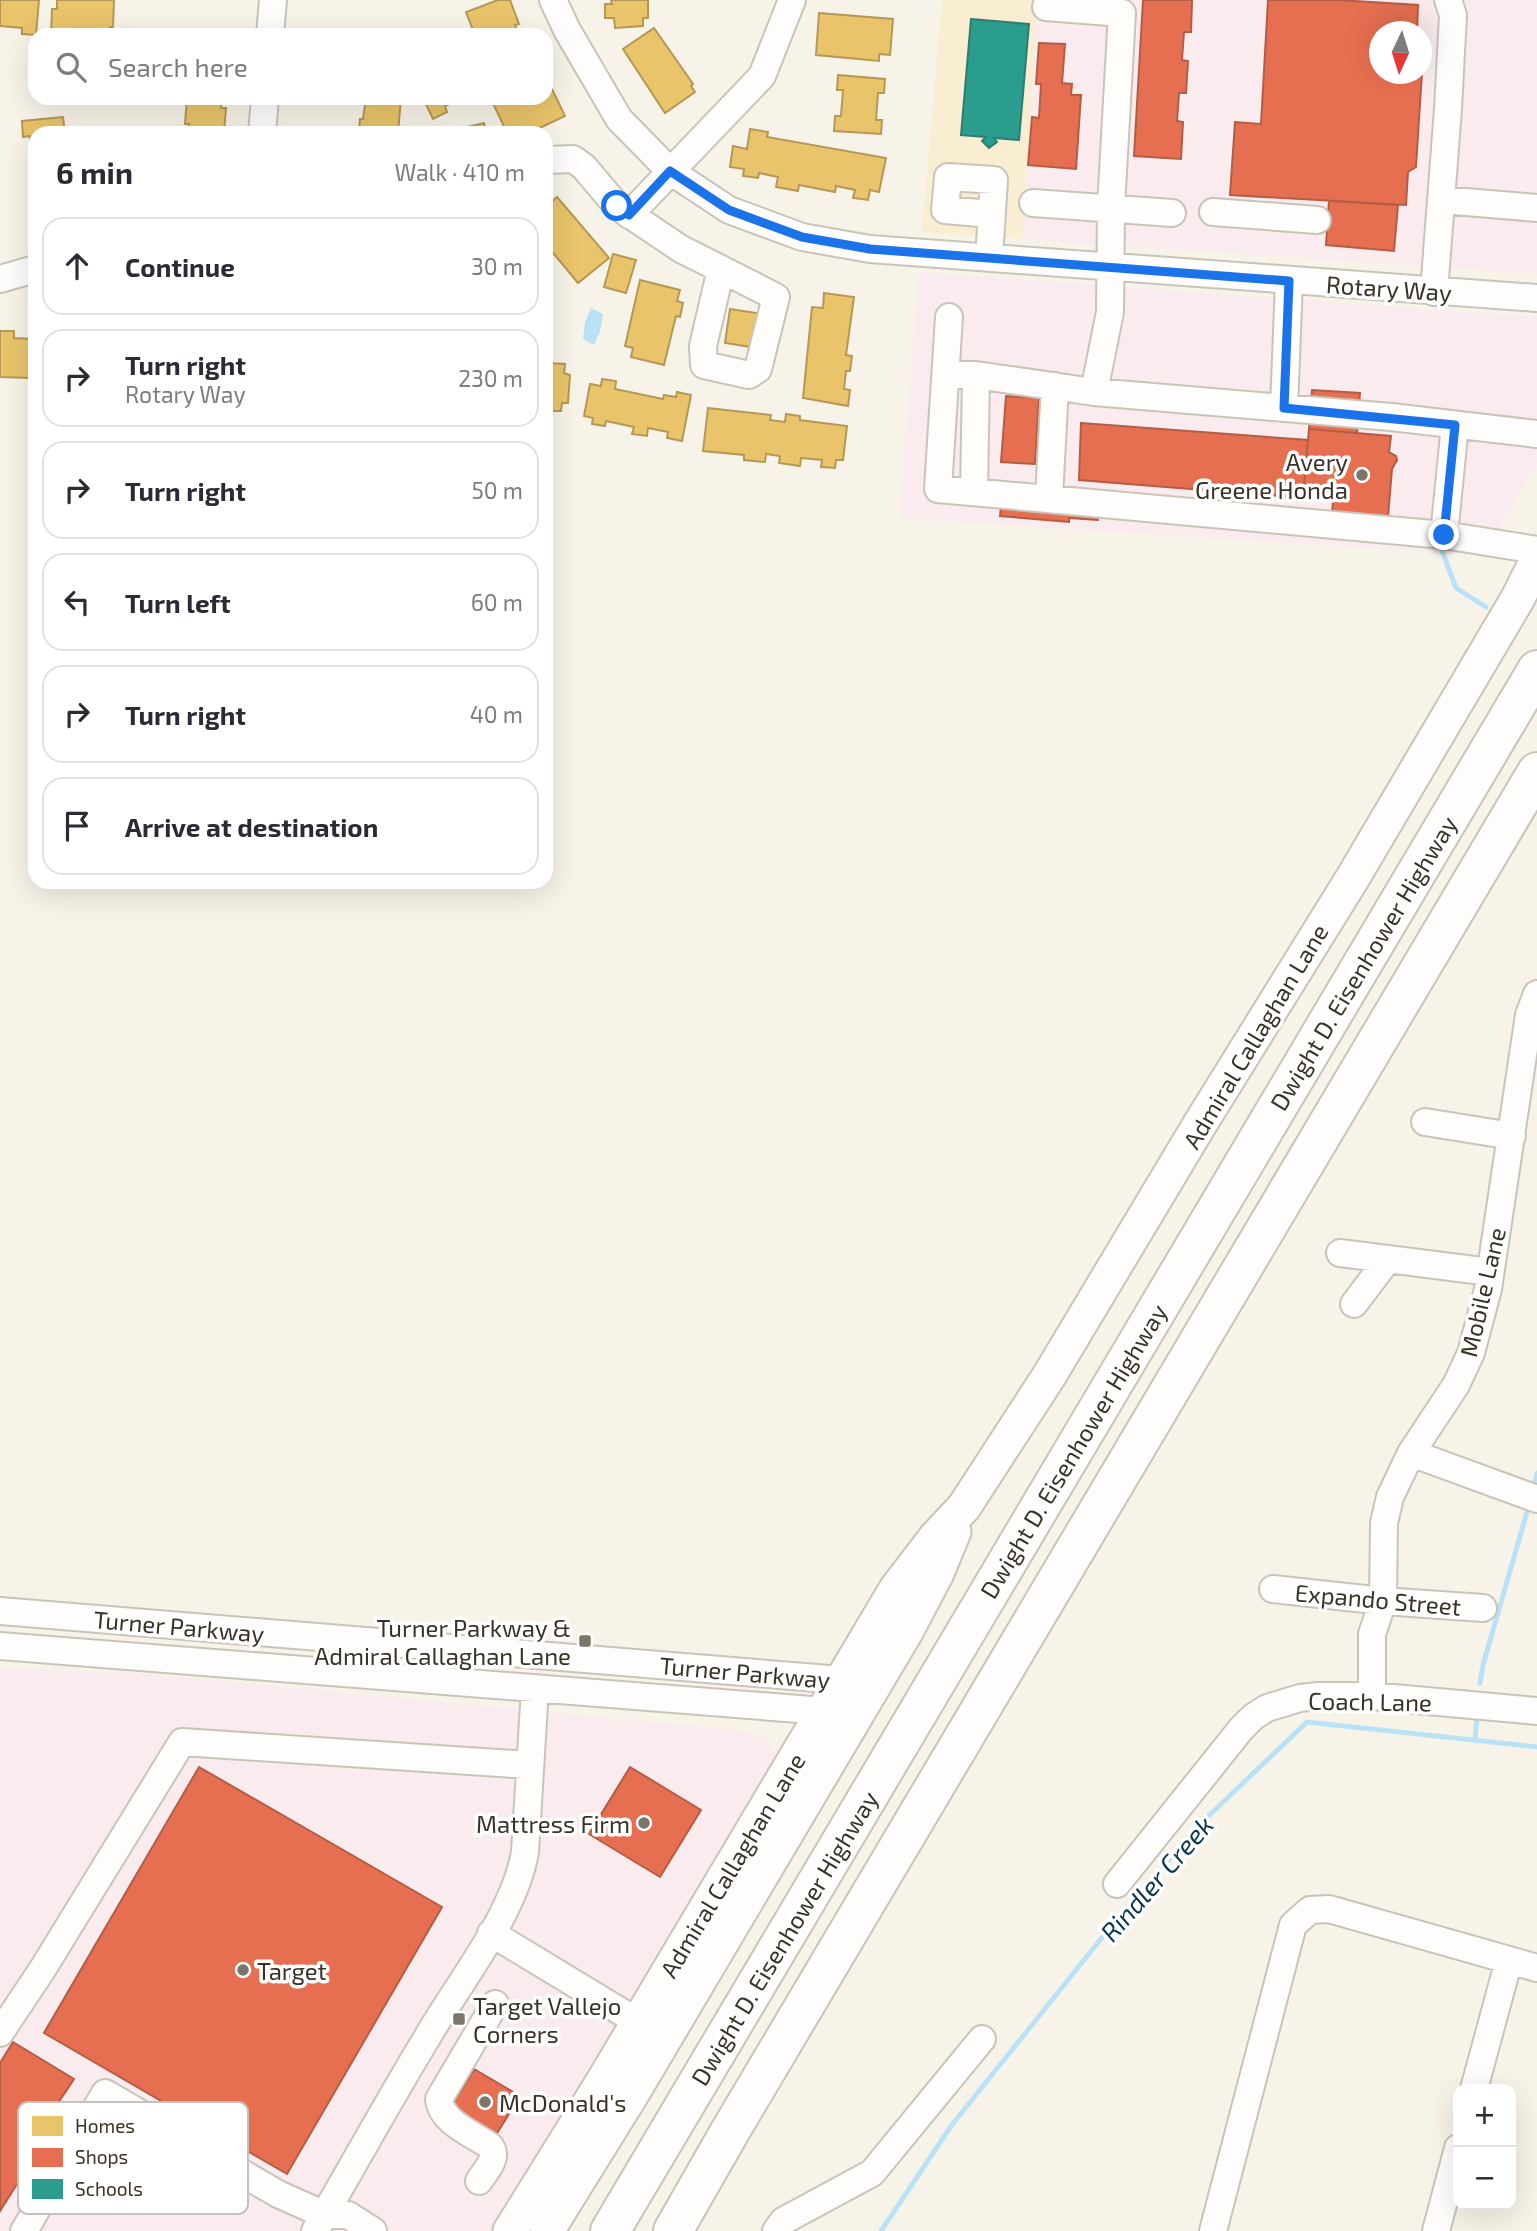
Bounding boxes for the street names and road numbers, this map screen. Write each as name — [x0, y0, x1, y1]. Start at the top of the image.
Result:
street label: Rotary Way — [1325, 269, 1453, 307]
street label: Dwight D. Eisenhower Highway — [1263, 810, 1463, 1115]
street label: Admiral Callaghan Lane — [1176, 918, 1334, 1154]
street label: Mobile Lane — [1453, 1224, 1511, 1360]
street label: Dwight D. Eisenhower Highway — [973, 1298, 1173, 1603]
street label: Expando Street — [1294, 1577, 1462, 1621]
street label: Turner Parkway — [93, 1604, 266, 1648]
street label: Turner Parkway — [659, 1650, 832, 1694]
street label: Coach Lane — [1308, 1685, 1432, 1717]
street label: Admiral Callaghan Lane — [653, 1747, 811, 1983]
street label: Dwight D. Eisenhower Highway — [684, 1785, 884, 2090]

